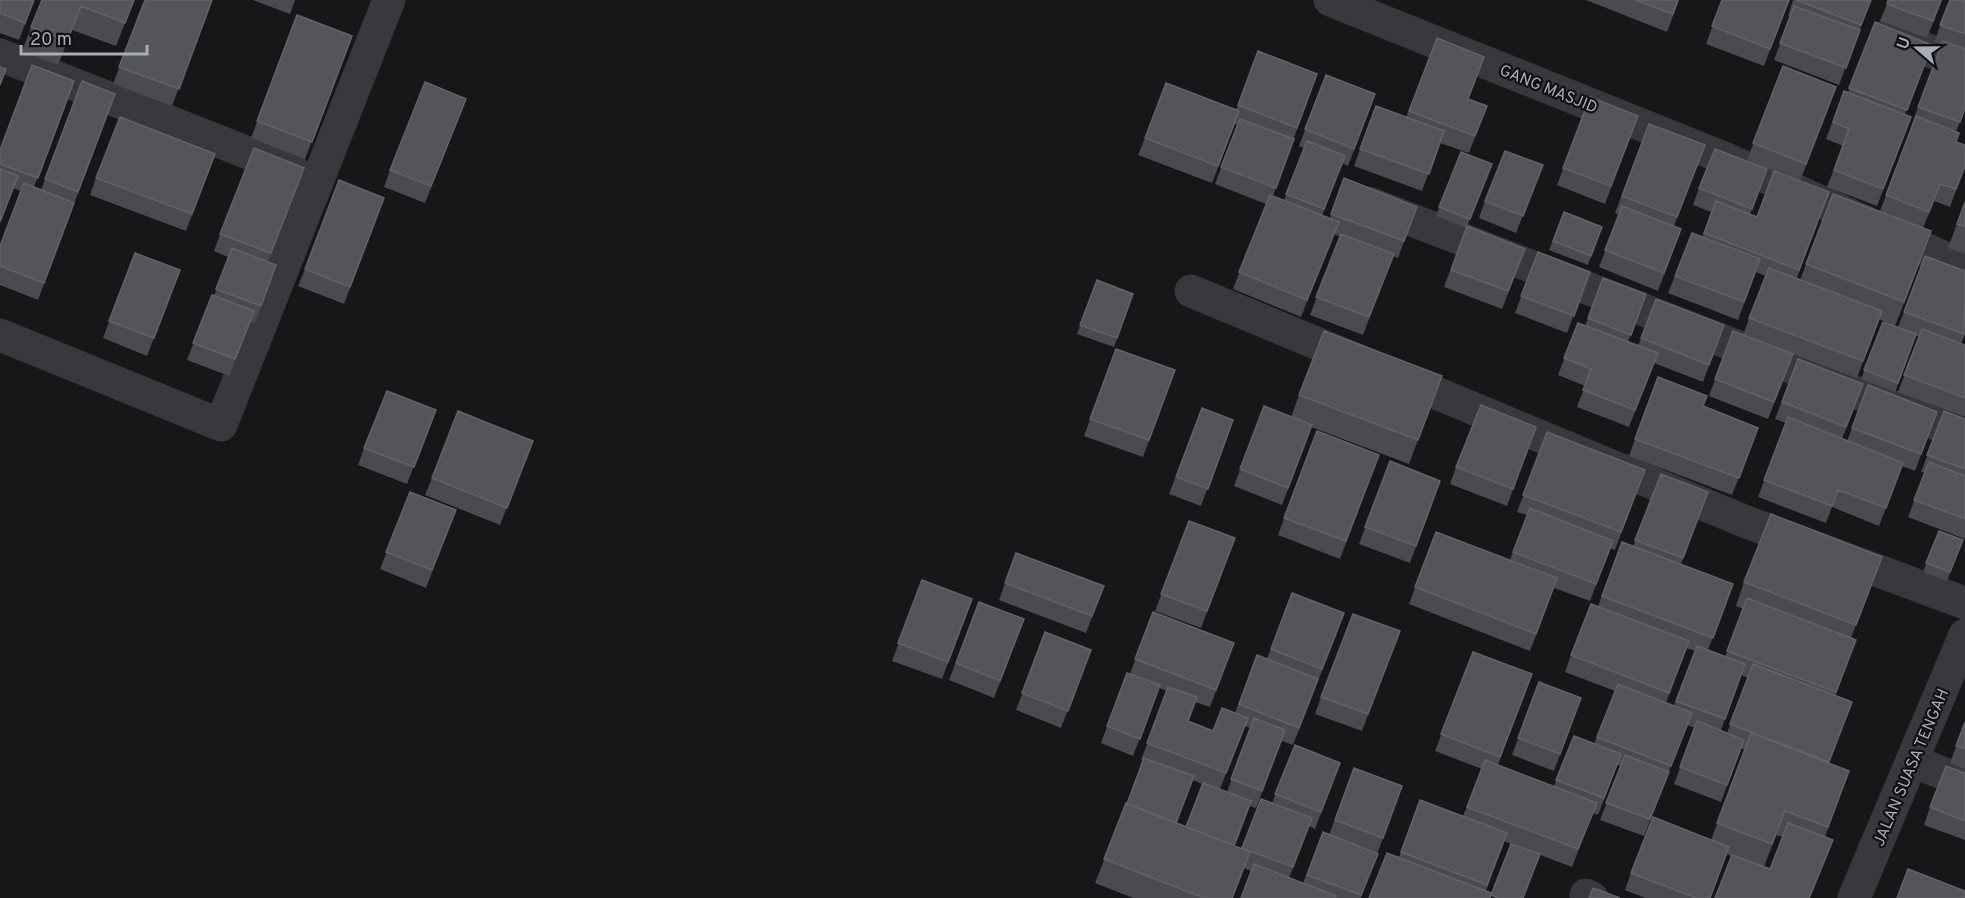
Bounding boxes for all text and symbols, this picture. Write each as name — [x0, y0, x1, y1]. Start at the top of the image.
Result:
scale bar — [21, 18, 147, 56]
north arrow — [1887, 18, 1947, 78]
text: 20 m — [30, 29, 72, 52]
text: U — [1893, 35, 1916, 52]
street label: GANG MASJID — [1496, 61, 1600, 119]
street label: JALAN SUASA TENGAH — [1870, 686, 1954, 849]

